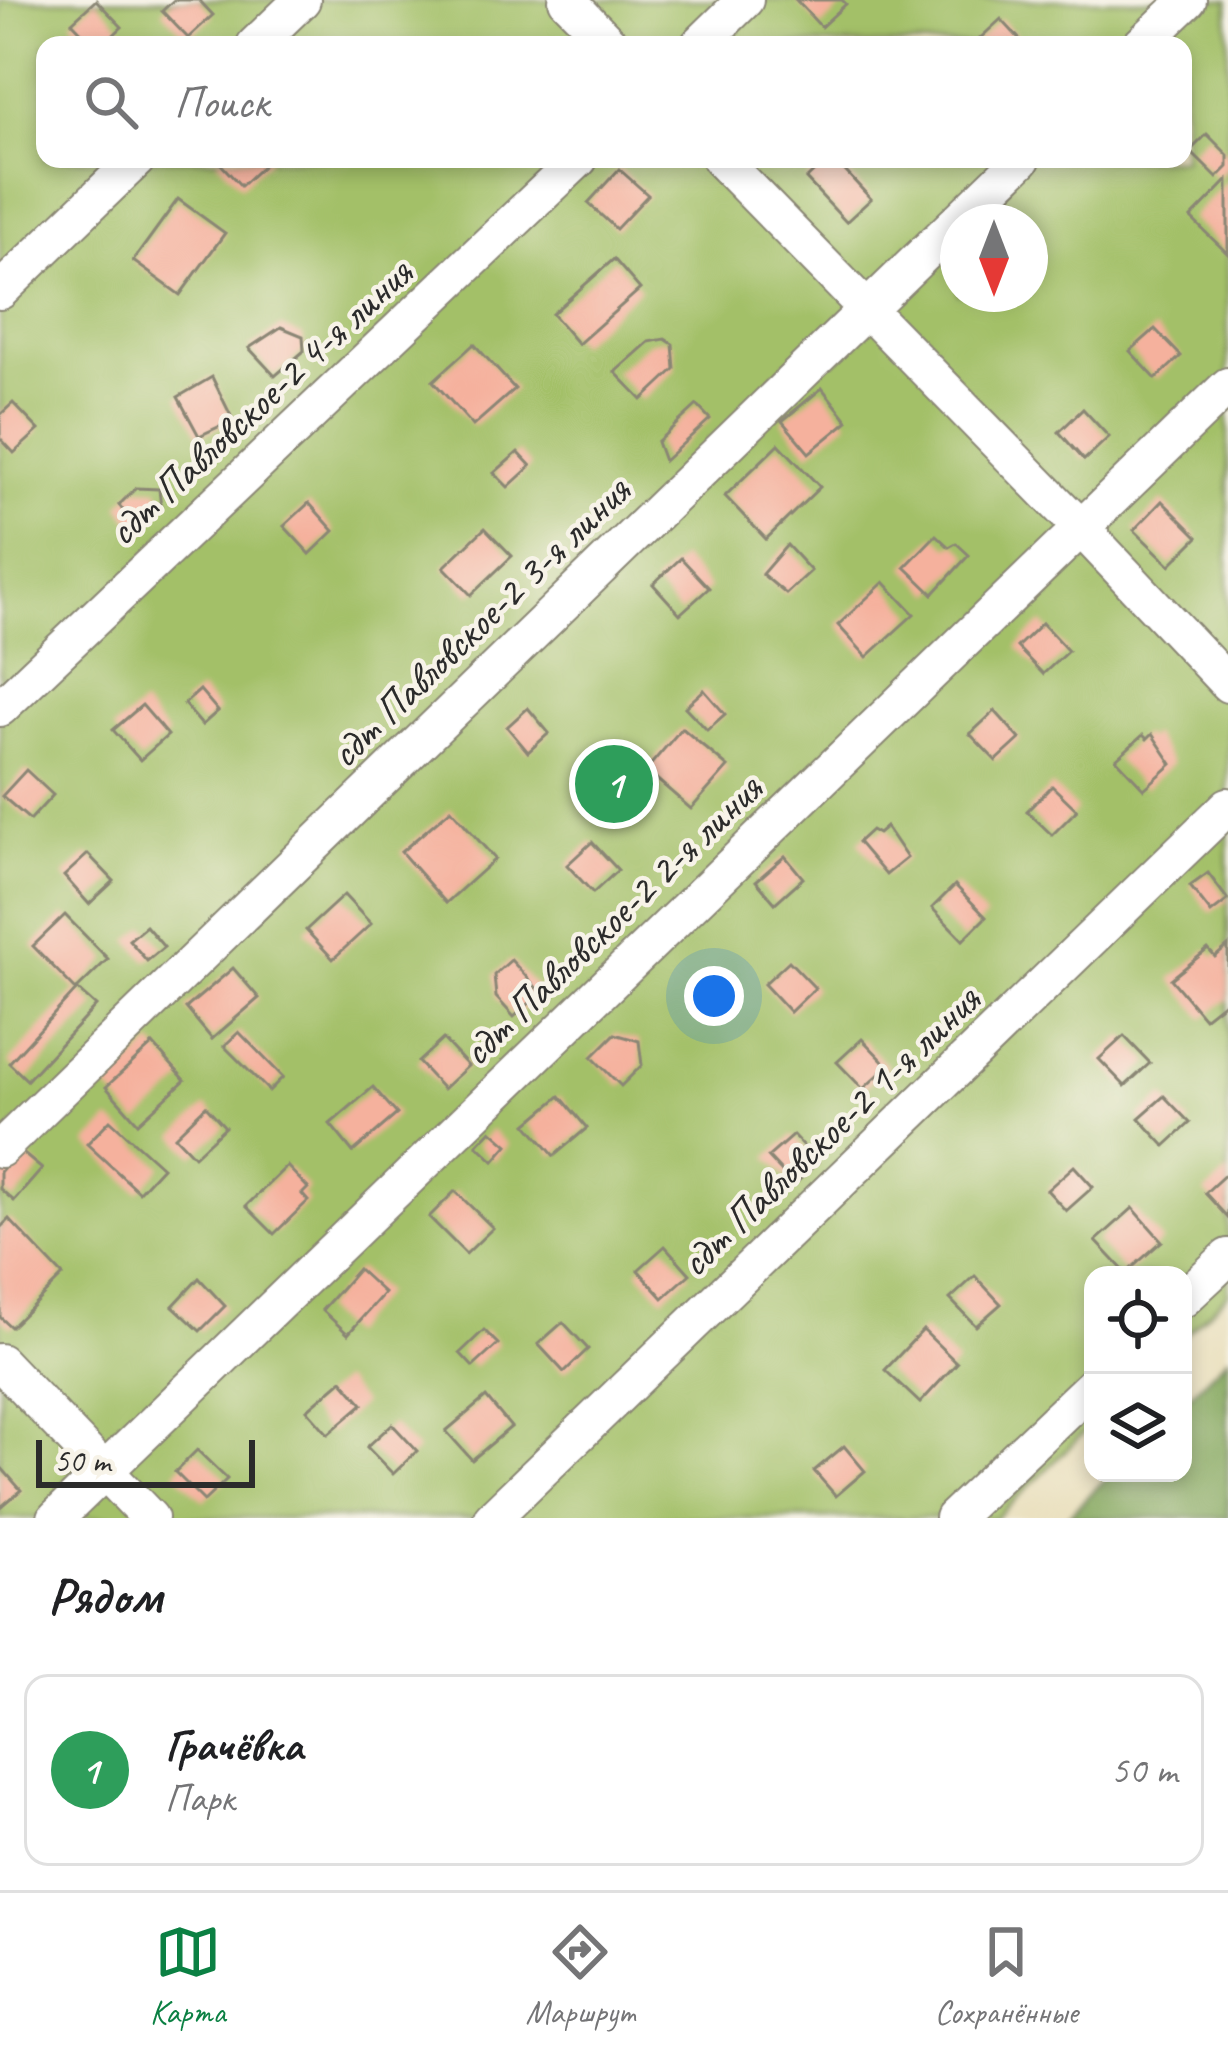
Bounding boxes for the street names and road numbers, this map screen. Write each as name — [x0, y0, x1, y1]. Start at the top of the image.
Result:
street label: сдт Павловское-2 4-я линия — [96, 246, 425, 557]
street label: сдт Павловское-2 3-я линия — [318, 464, 643, 779]
street label: сдт Павловское-2 2-я линия — [450, 762, 775, 1077]
street label: сдт Павловское-2 1-я линия — [668, 973, 993, 1288]

